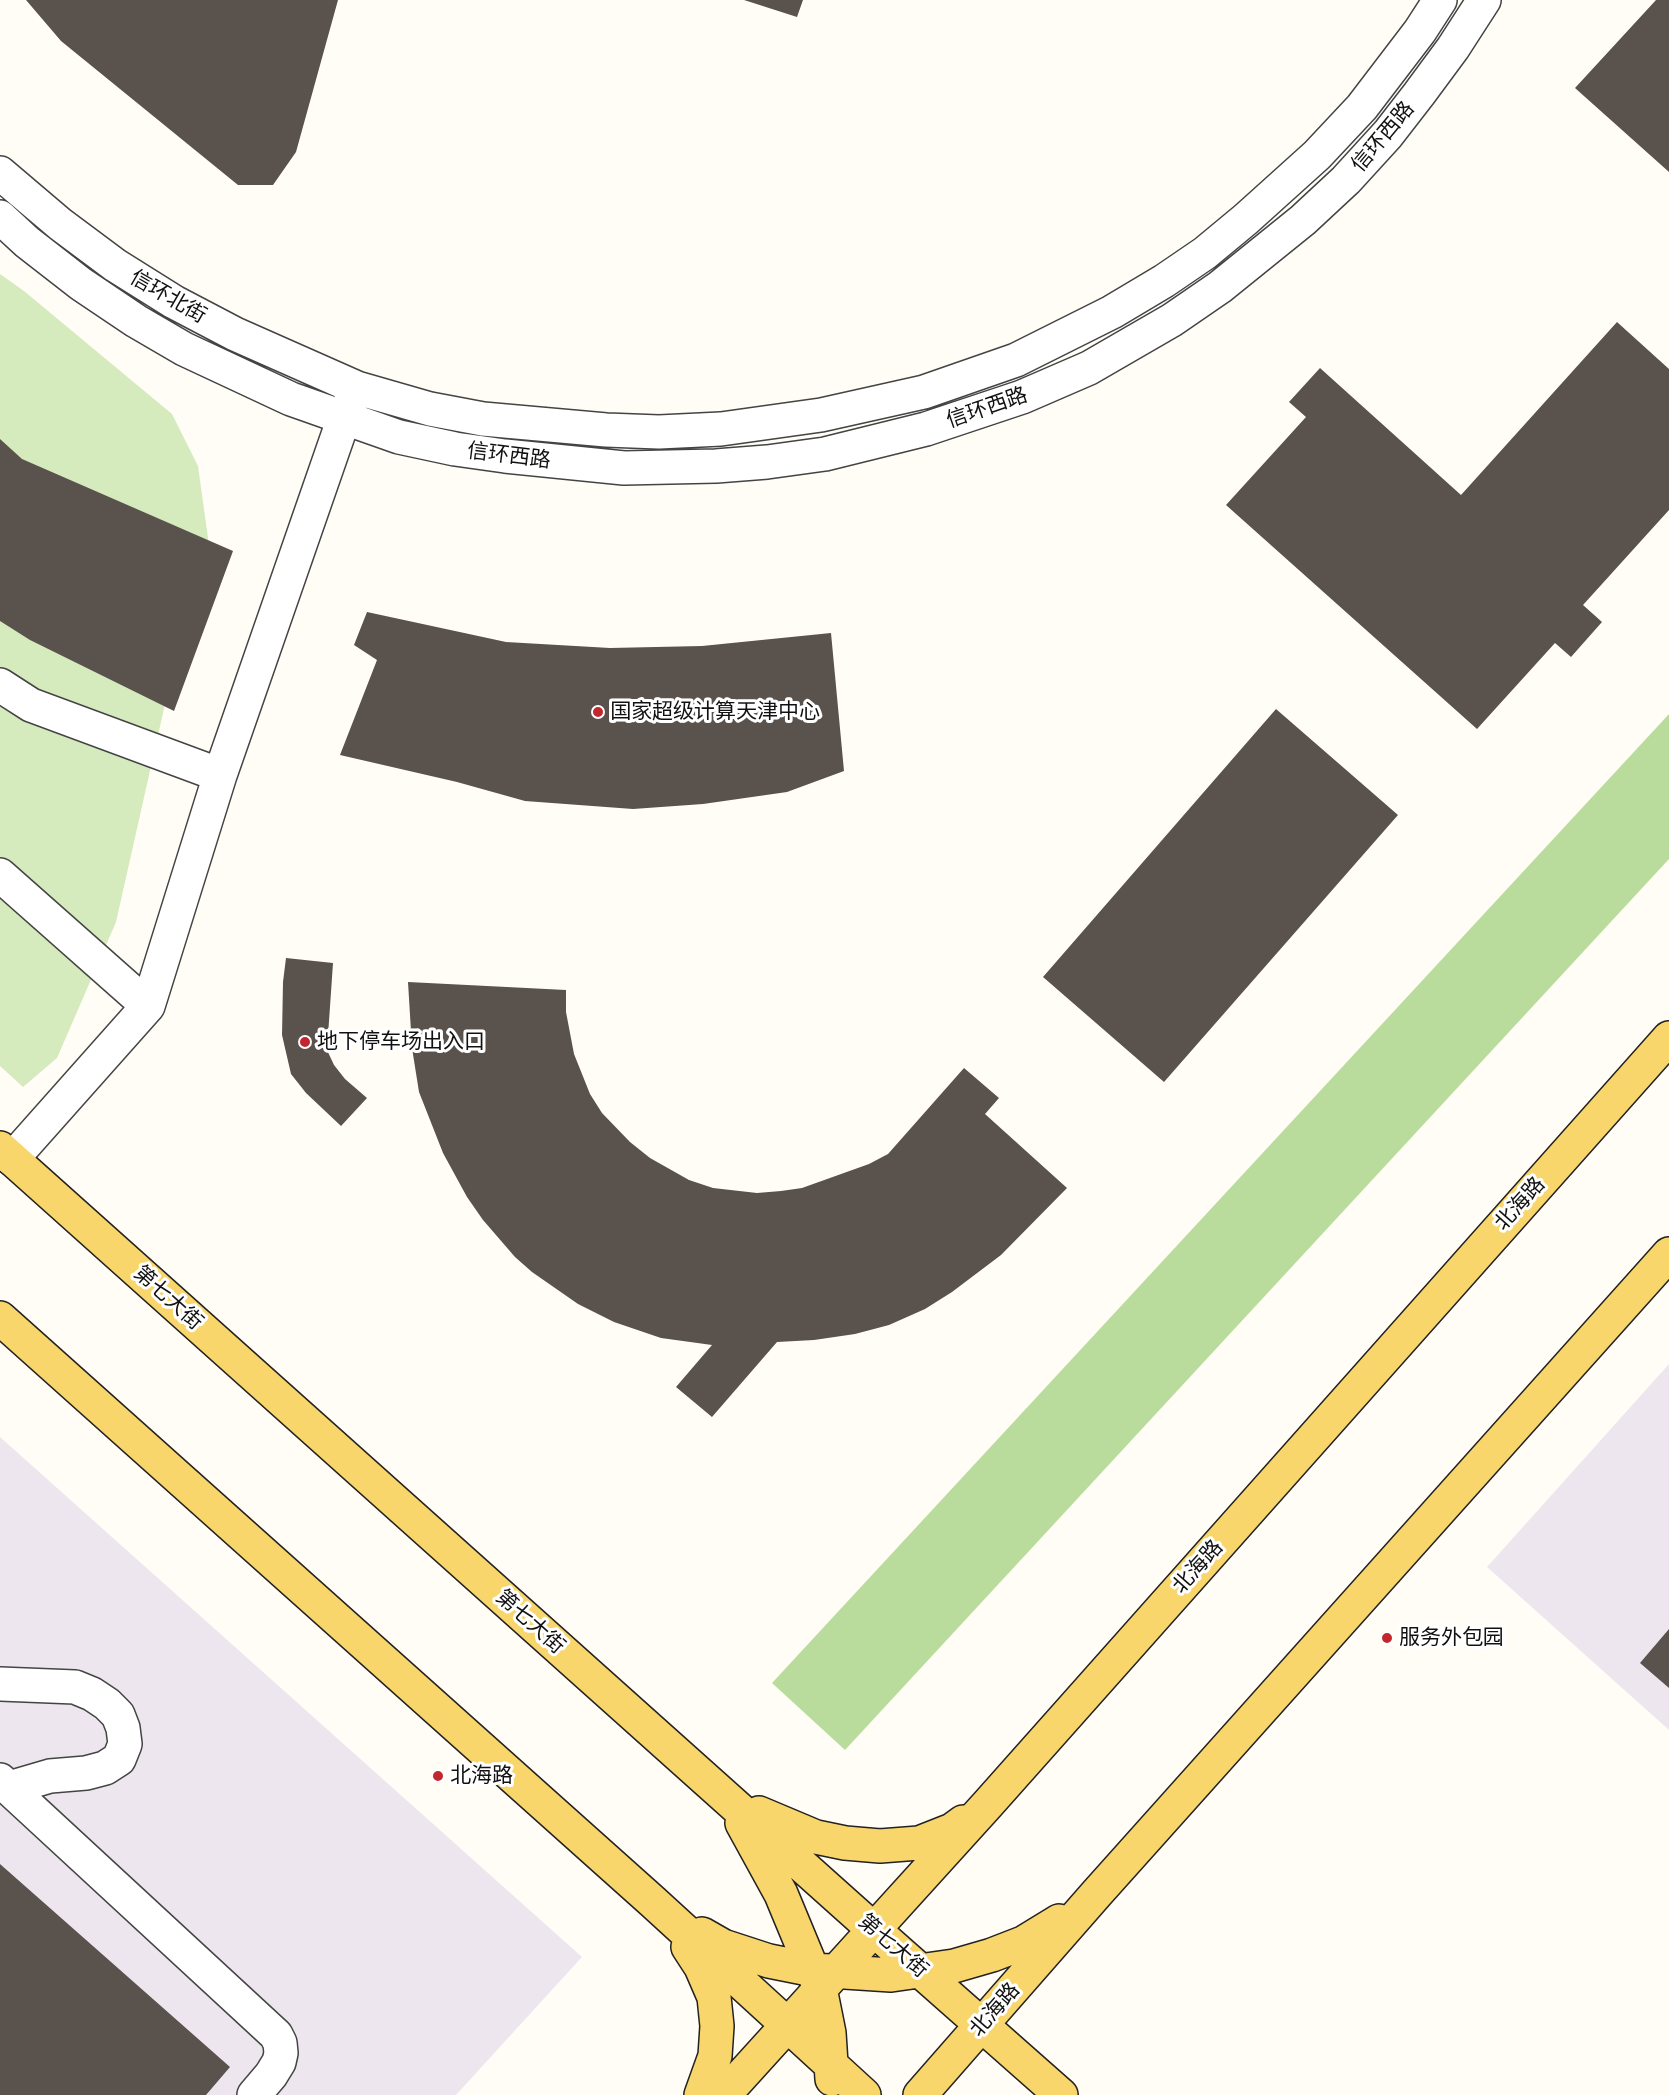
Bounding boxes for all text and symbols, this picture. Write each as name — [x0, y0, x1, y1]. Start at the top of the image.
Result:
street label: 信环西路 — [1346, 97, 1420, 177]
street label: 信环北街 — [125, 265, 211, 329]
street label: 信环西路 — [943, 382, 1031, 434]
street label: 信环西路 — [466, 438, 552, 474]
place label: 国家超级计算天津中心 — [610, 699, 820, 725]
marker: 国家超级计算天津中心 — [591, 705, 605, 719]
place label: 地下停车场出入口 — [317, 1029, 485, 1055]
marker: 地下停车场出入口 — [298, 1035, 312, 1049]
street label: 北海路 — [1490, 1172, 1550, 1236]
street label: 第七大街 — [128, 1261, 208, 1335]
street label: 北海路 — [1168, 1535, 1228, 1599]
street label: 第七大街 — [490, 1585, 570, 1659]
place label: 服务外包园 — [1399, 1625, 1504, 1651]
marker: 服务外包园 — [1380, 1631, 1394, 1645]
place label: 北海路 — [450, 1763, 513, 1789]
marker: 北海路 — [431, 1769, 445, 1783]
street label: 第七大街 — [853, 1909, 933, 1983]
street label: 北海路 — [965, 1978, 1025, 2042]

